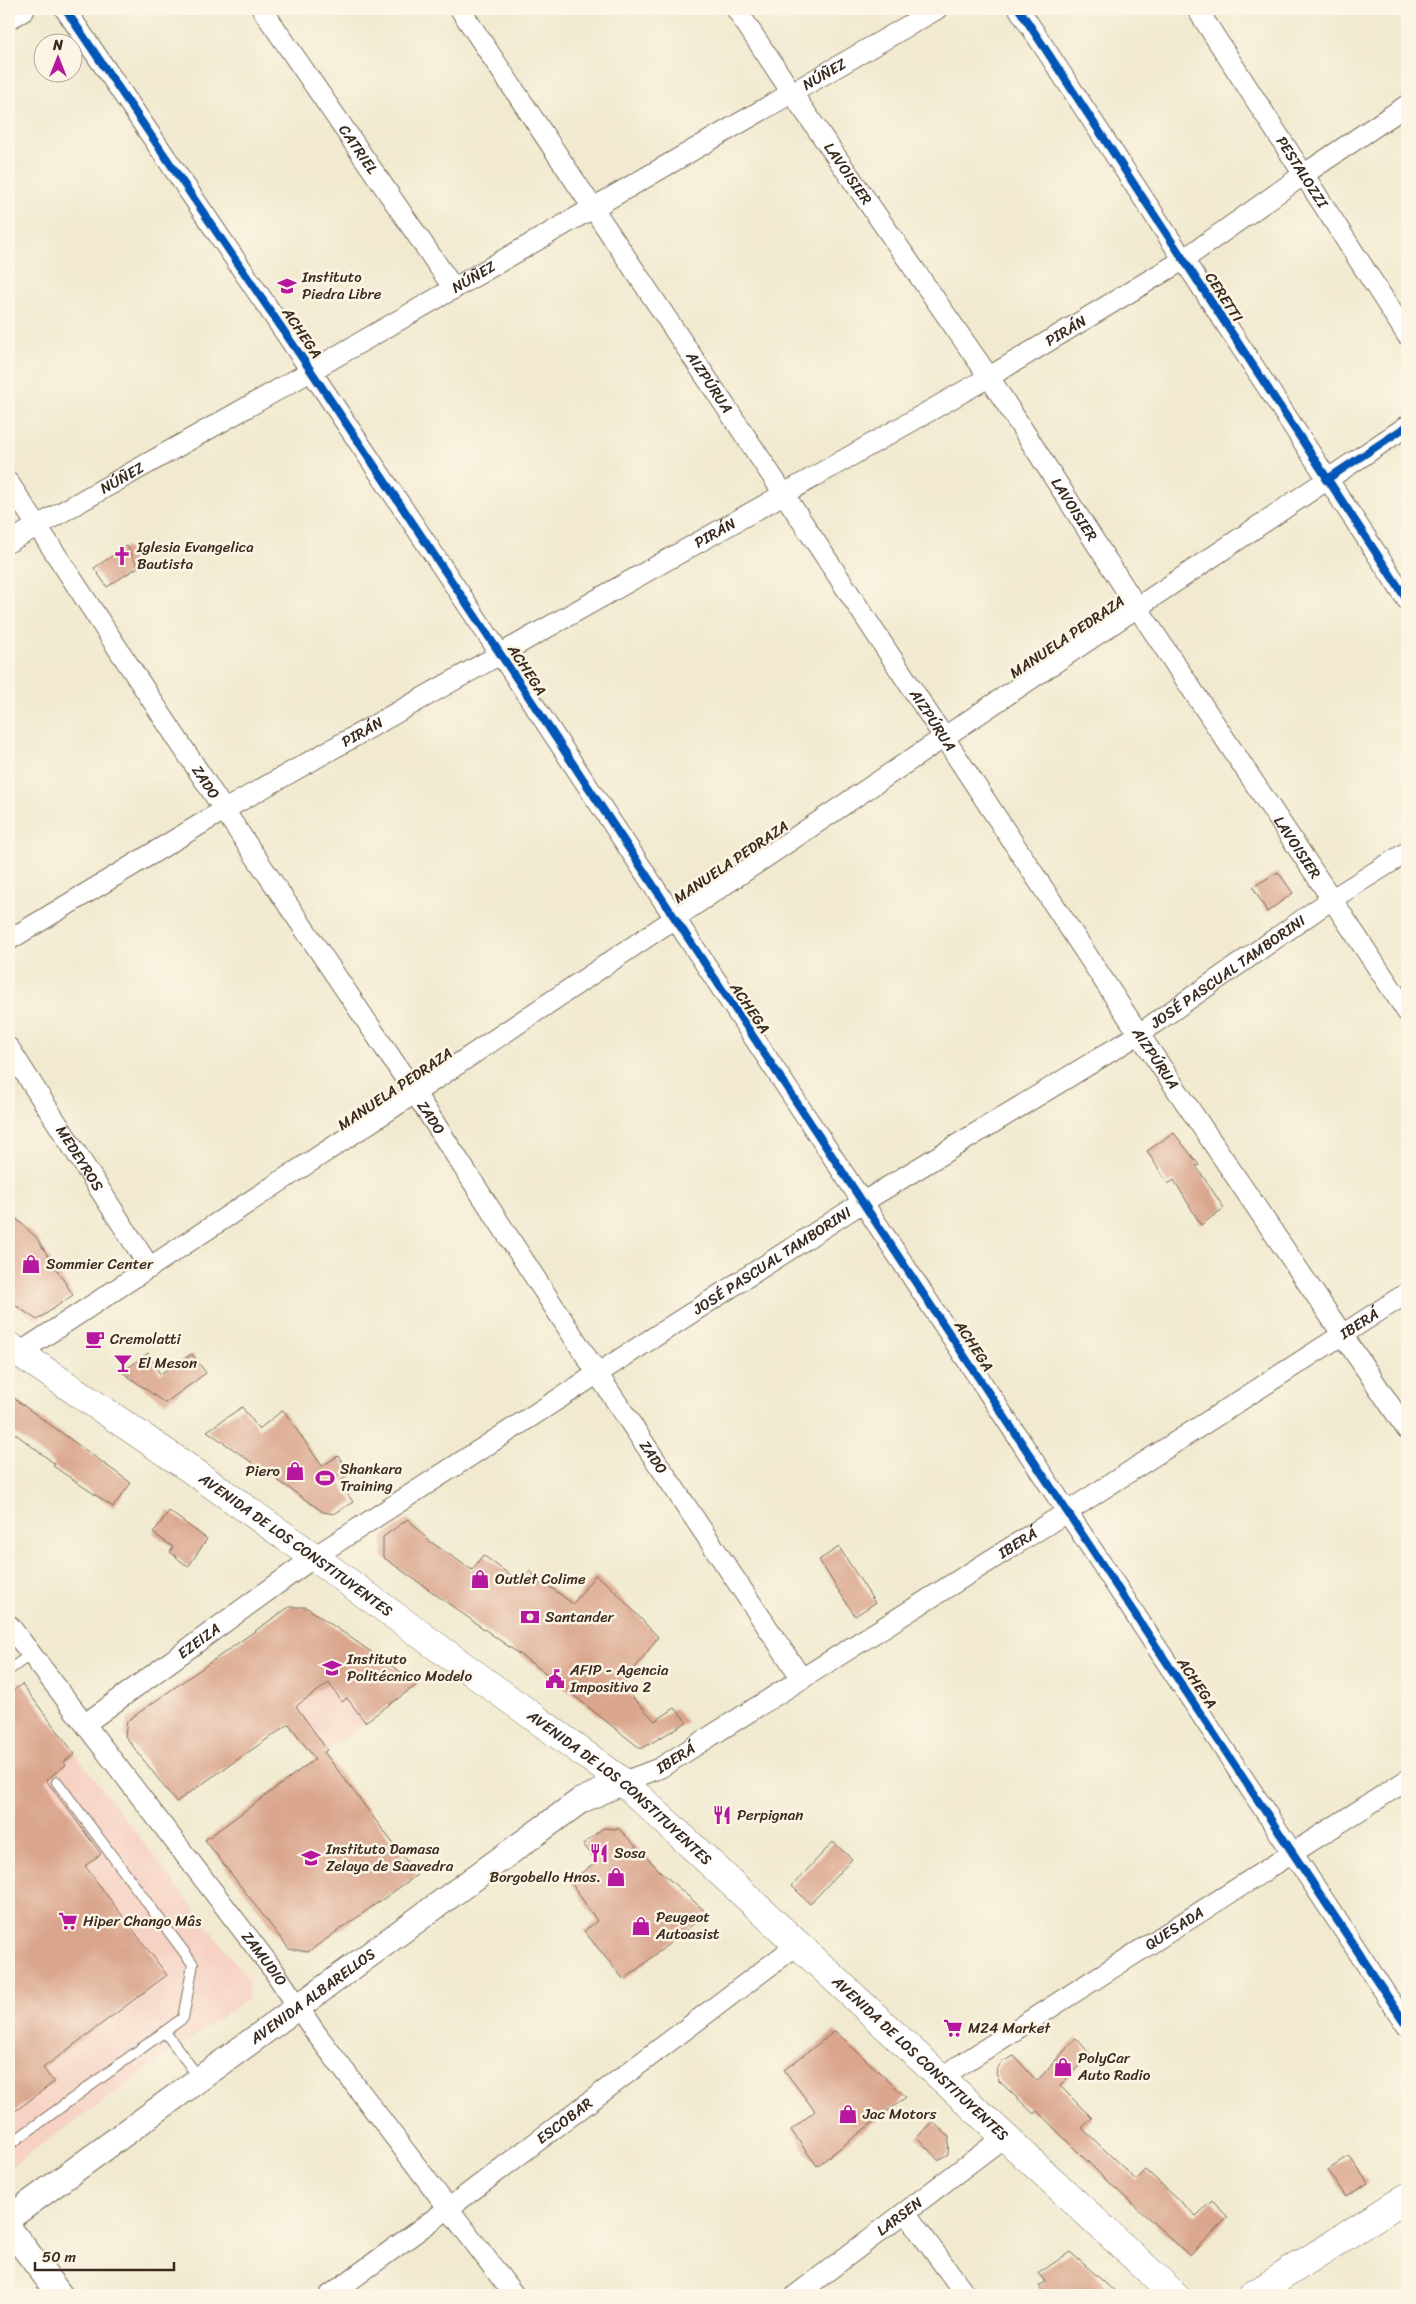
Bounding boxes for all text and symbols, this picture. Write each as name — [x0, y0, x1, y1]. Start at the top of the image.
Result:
north arrow — [32, 32, 82, 82]
text: N — [52, 33, 63, 58]
street label: NÚÑEZ — [797, 51, 852, 97]
street label: CATRIEL — [332, 119, 385, 180]
street label: PESTALOZZI — [1269, 131, 1336, 214]
street label: LAVOISIER — [817, 137, 879, 210]
street label: NÚÑEZ — [447, 254, 501, 300]
place label: Instituto Piedra Libre — [301, 264, 382, 307]
street label: CERETTI — [1198, 267, 1250, 328]
school or university icon: Instituto Piedra Libre — [276, 275, 298, 297]
street label: ACHEGA — [275, 301, 329, 364]
street label: PIRÁN — [1040, 308, 1092, 353]
street label: AIZPÚRUA — [678, 345, 740, 419]
street label: NÚÑEZ — [95, 455, 150, 501]
street label: LAVOISIER — [1044, 472, 1104, 546]
street label: PIRÁN — [689, 510, 741, 555]
place label: Iglesia Evangelica Bautista — [136, 534, 254, 577]
church icon: Iglesia Evangelica Bautista — [111, 545, 133, 567]
street label: MANUELA PEDRAZA — [1004, 589, 1130, 685]
street label: ACHEGA — [500, 638, 553, 701]
street label: AIZPÚRUA — [902, 683, 963, 757]
street label: PIRÁN — [336, 709, 388, 754]
street label: ZADO — [185, 760, 227, 805]
street label: LAVOISIER — [1267, 810, 1328, 884]
street label: MANUELA PEDRAZA — [668, 814, 794, 910]
street label: JOSÉ PASCUAL TAMBORINI — [1144, 908, 1311, 1036]
street label: ACHEGA — [723, 976, 777, 1039]
street label: AIZPÚRUA — [1124, 1021, 1186, 1095]
street label: MANUELA PEDRAZA — [332, 1041, 458, 1137]
street label: ZADO — [410, 1095, 452, 1140]
street label: MEDEYROS — [49, 1120, 111, 1197]
street label: JOSÉ PASCUAL TAMBORINI — [687, 1200, 857, 1322]
place label: Sommier Center — [46, 1251, 154, 1277]
shop icon: Sommier Center — [20, 1253, 42, 1275]
street label: IBERÁ — [1333, 1300, 1386, 1347]
street label: ACHEGA — [947, 1314, 1000, 1377]
place label: Cremolatti — [110, 1326, 182, 1352]
cafe icon: Cremolatti — [84, 1328, 106, 1350]
place label: El Meson — [138, 1350, 197, 1376]
bar icon: El Meson — [112, 1352, 134, 1374]
street label: ZADO — [632, 1435, 674, 1480]
place label: Shankara Training — [340, 1456, 403, 1499]
place label: Piero — [245, 1458, 281, 1484]
shop icon: Piero — [284, 1460, 306, 1482]
street label: AVENIDA DE LOS CONSTITUYENTES — [193, 1466, 398, 1623]
sports icon: Shankara Training — [314, 1467, 336, 1489]
street label: IBERÁ — [992, 1520, 1044, 1566]
place label: Outlet Colime — [495, 1566, 586, 1592]
shop icon: Outlet Colime — [469, 1568, 491, 1590]
place label: Santander — [545, 1604, 614, 1630]
bank icon: Santander — [519, 1606, 541, 1628]
street label: EZEIZA — [172, 1616, 226, 1666]
place label: Instituto Politécnico Modelo — [346, 1646, 472, 1689]
street label: ACHEGA — [1170, 1651, 1224, 1714]
school or university icon: Instituto Politécnico Modelo — [321, 1657, 343, 1679]
place label: AFIP - Agencia Impositiva 2 — [569, 1657, 669, 1700]
public building icon: AFIP - Agencia Impositiva 2 — [544, 1668, 566, 1690]
street label: AVENIDA DE LOS CONSTITUYENTES — [521, 1703, 718, 1872]
street label: IBERÁ — [650, 1735, 702, 1781]
place label: Perpignan — [737, 1802, 803, 1828]
restaurant icon: Perpignan — [711, 1804, 733, 1826]
place label: Instituto Damasa Zelaya de Saavedra — [325, 1836, 454, 1879]
place label: Sosa — [614, 1840, 646, 1866]
restaurant icon: Sosa — [588, 1842, 610, 1864]
school or university icon: Instituto Damasa Zelaya de Saavedra — [300, 1847, 322, 1869]
place label: Borgobello Hnos. — [489, 1864, 601, 1890]
shop icon: Borgobello Hnos. — [605, 1866, 627, 1888]
street label: QUESADA — [1140, 1900, 1209, 1957]
place label: Peugeot Autoasist — [655, 1904, 720, 1947]
place label: Hiper Chango Mâs — [83, 1908, 202, 1934]
supermarket icon: Hiper Chango Mâs — [57, 1910, 79, 1932]
shop icon: Peugeot Autoasist — [630, 1915, 652, 1937]
street label: ZAMUDIO — [235, 1925, 294, 1992]
street label: AVENIDA ALBARELLOS — [244, 1942, 381, 2052]
street label: AVENIDA DE LOS CONSTITUYENTES — [825, 1969, 1015, 2147]
place label: M24 Market — [968, 2015, 1051, 2041]
supermarket icon: M24 Market — [942, 2017, 964, 2039]
place label: PolyCar Auto Radio — [1077, 2045, 1151, 2088]
shop icon: PolyCar Auto Radio — [1052, 2056, 1074, 2078]
street label: ESCOBAR — [530, 2091, 598, 2151]
place label: Jac Motors — [862, 2101, 937, 2127]
shop icon: Jac Motors — [837, 2103, 859, 2125]
street label: LARSEN — [871, 2190, 929, 2243]
scale bar — [35, 2239, 174, 2271]
text: 50 m — [42, 2244, 77, 2270]

